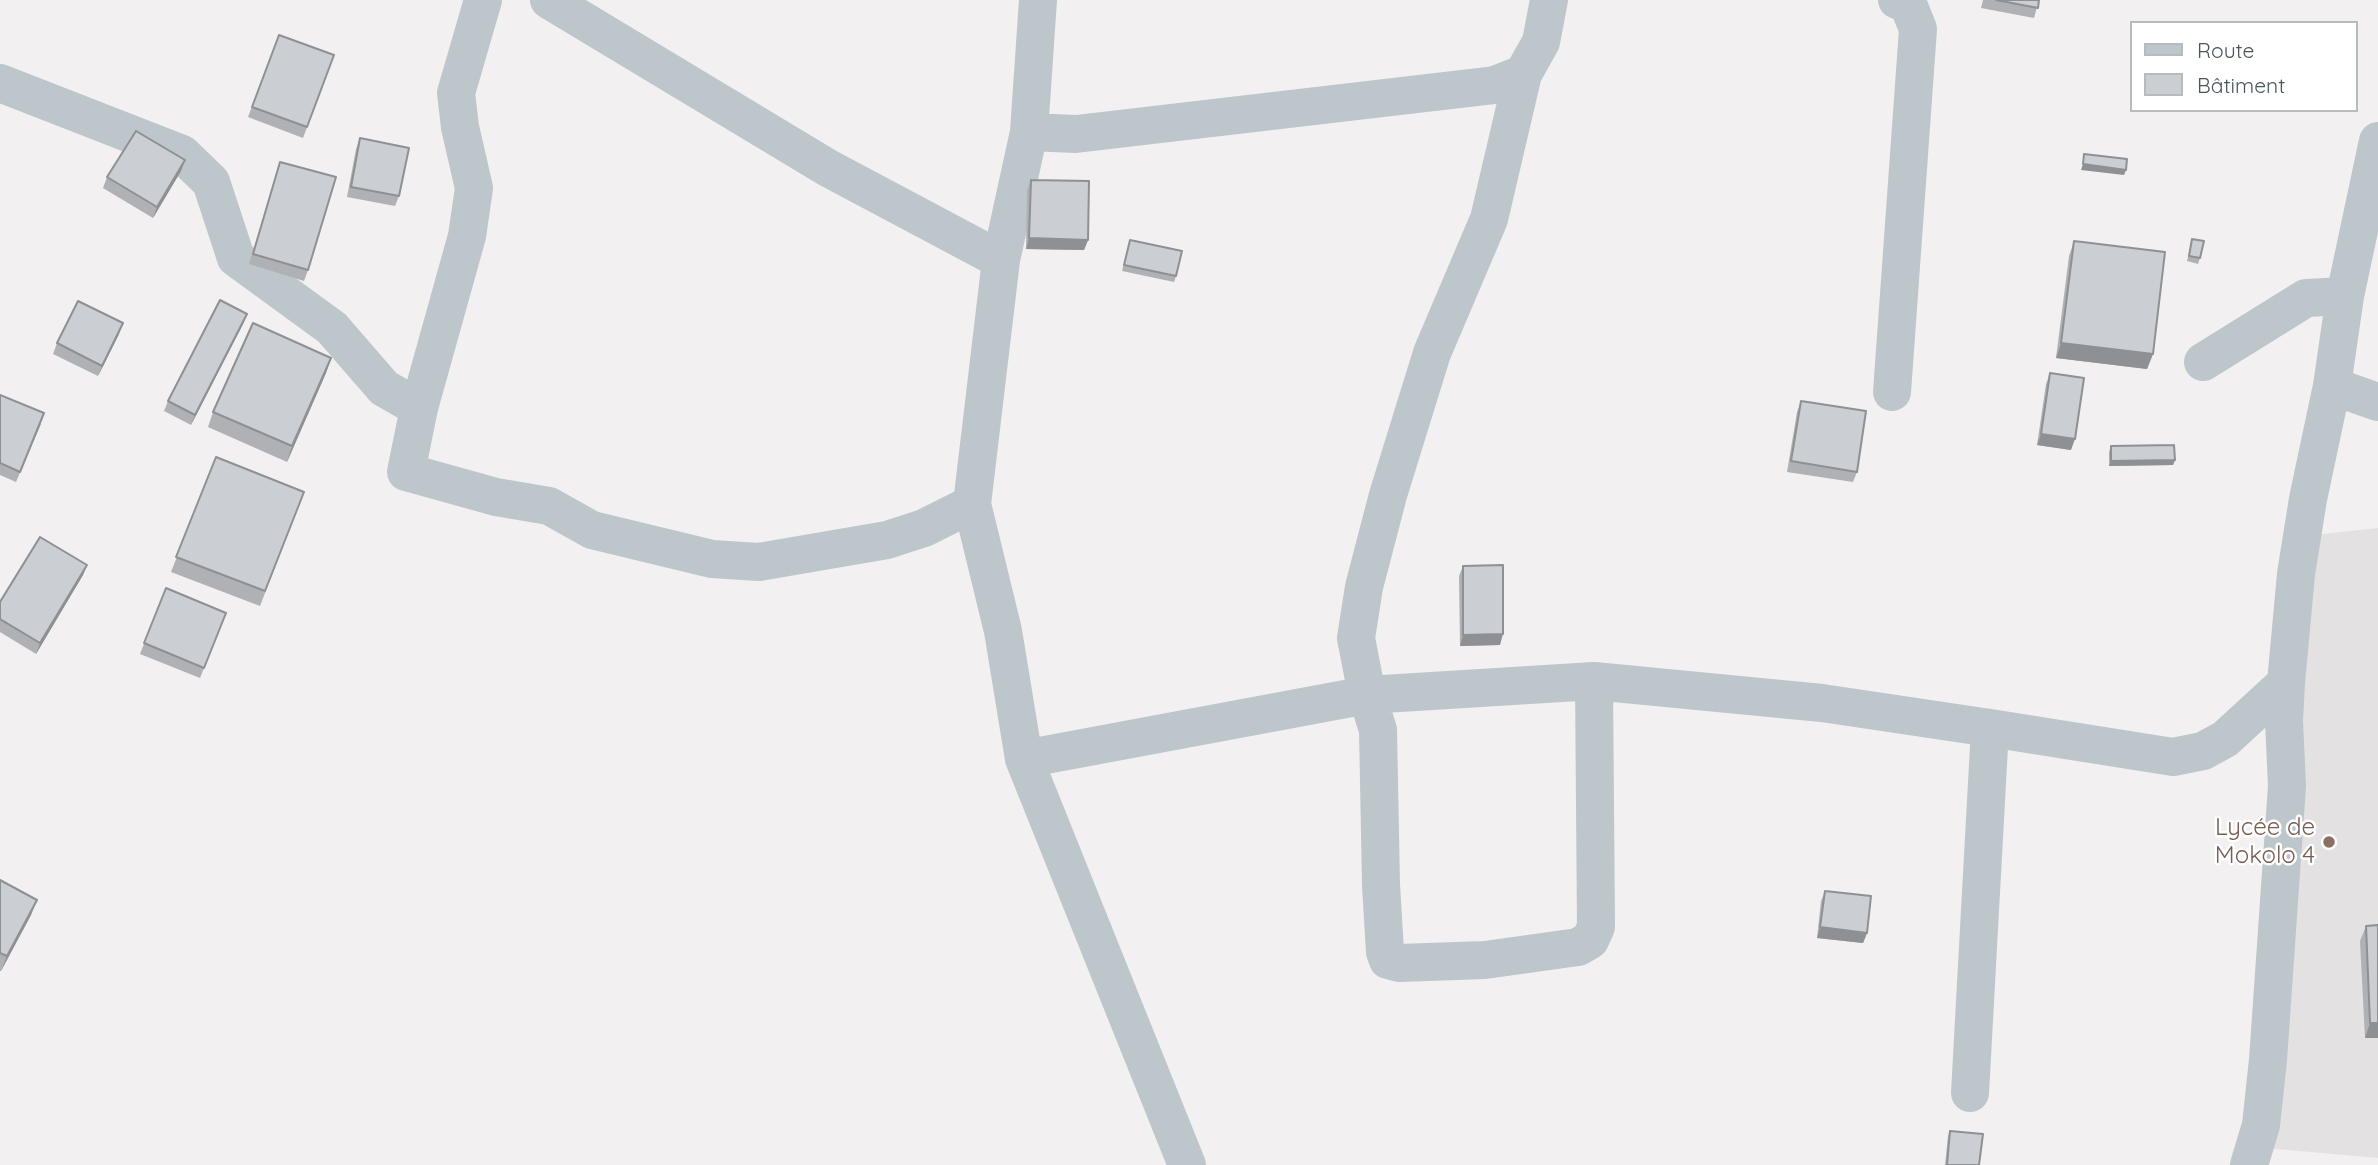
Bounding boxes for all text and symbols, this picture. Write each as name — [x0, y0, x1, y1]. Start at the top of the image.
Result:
legend — [2130, 21, 2357, 112]
text: Route — [2197, 37, 2254, 63]
text: Bâtiment — [2197, 72, 2285, 98]
place label: Lycée de Mokolo 4 — [2215, 814, 2315, 870]
marker: Lycée de Mokolo 4 — [2321, 834, 2337, 850]

